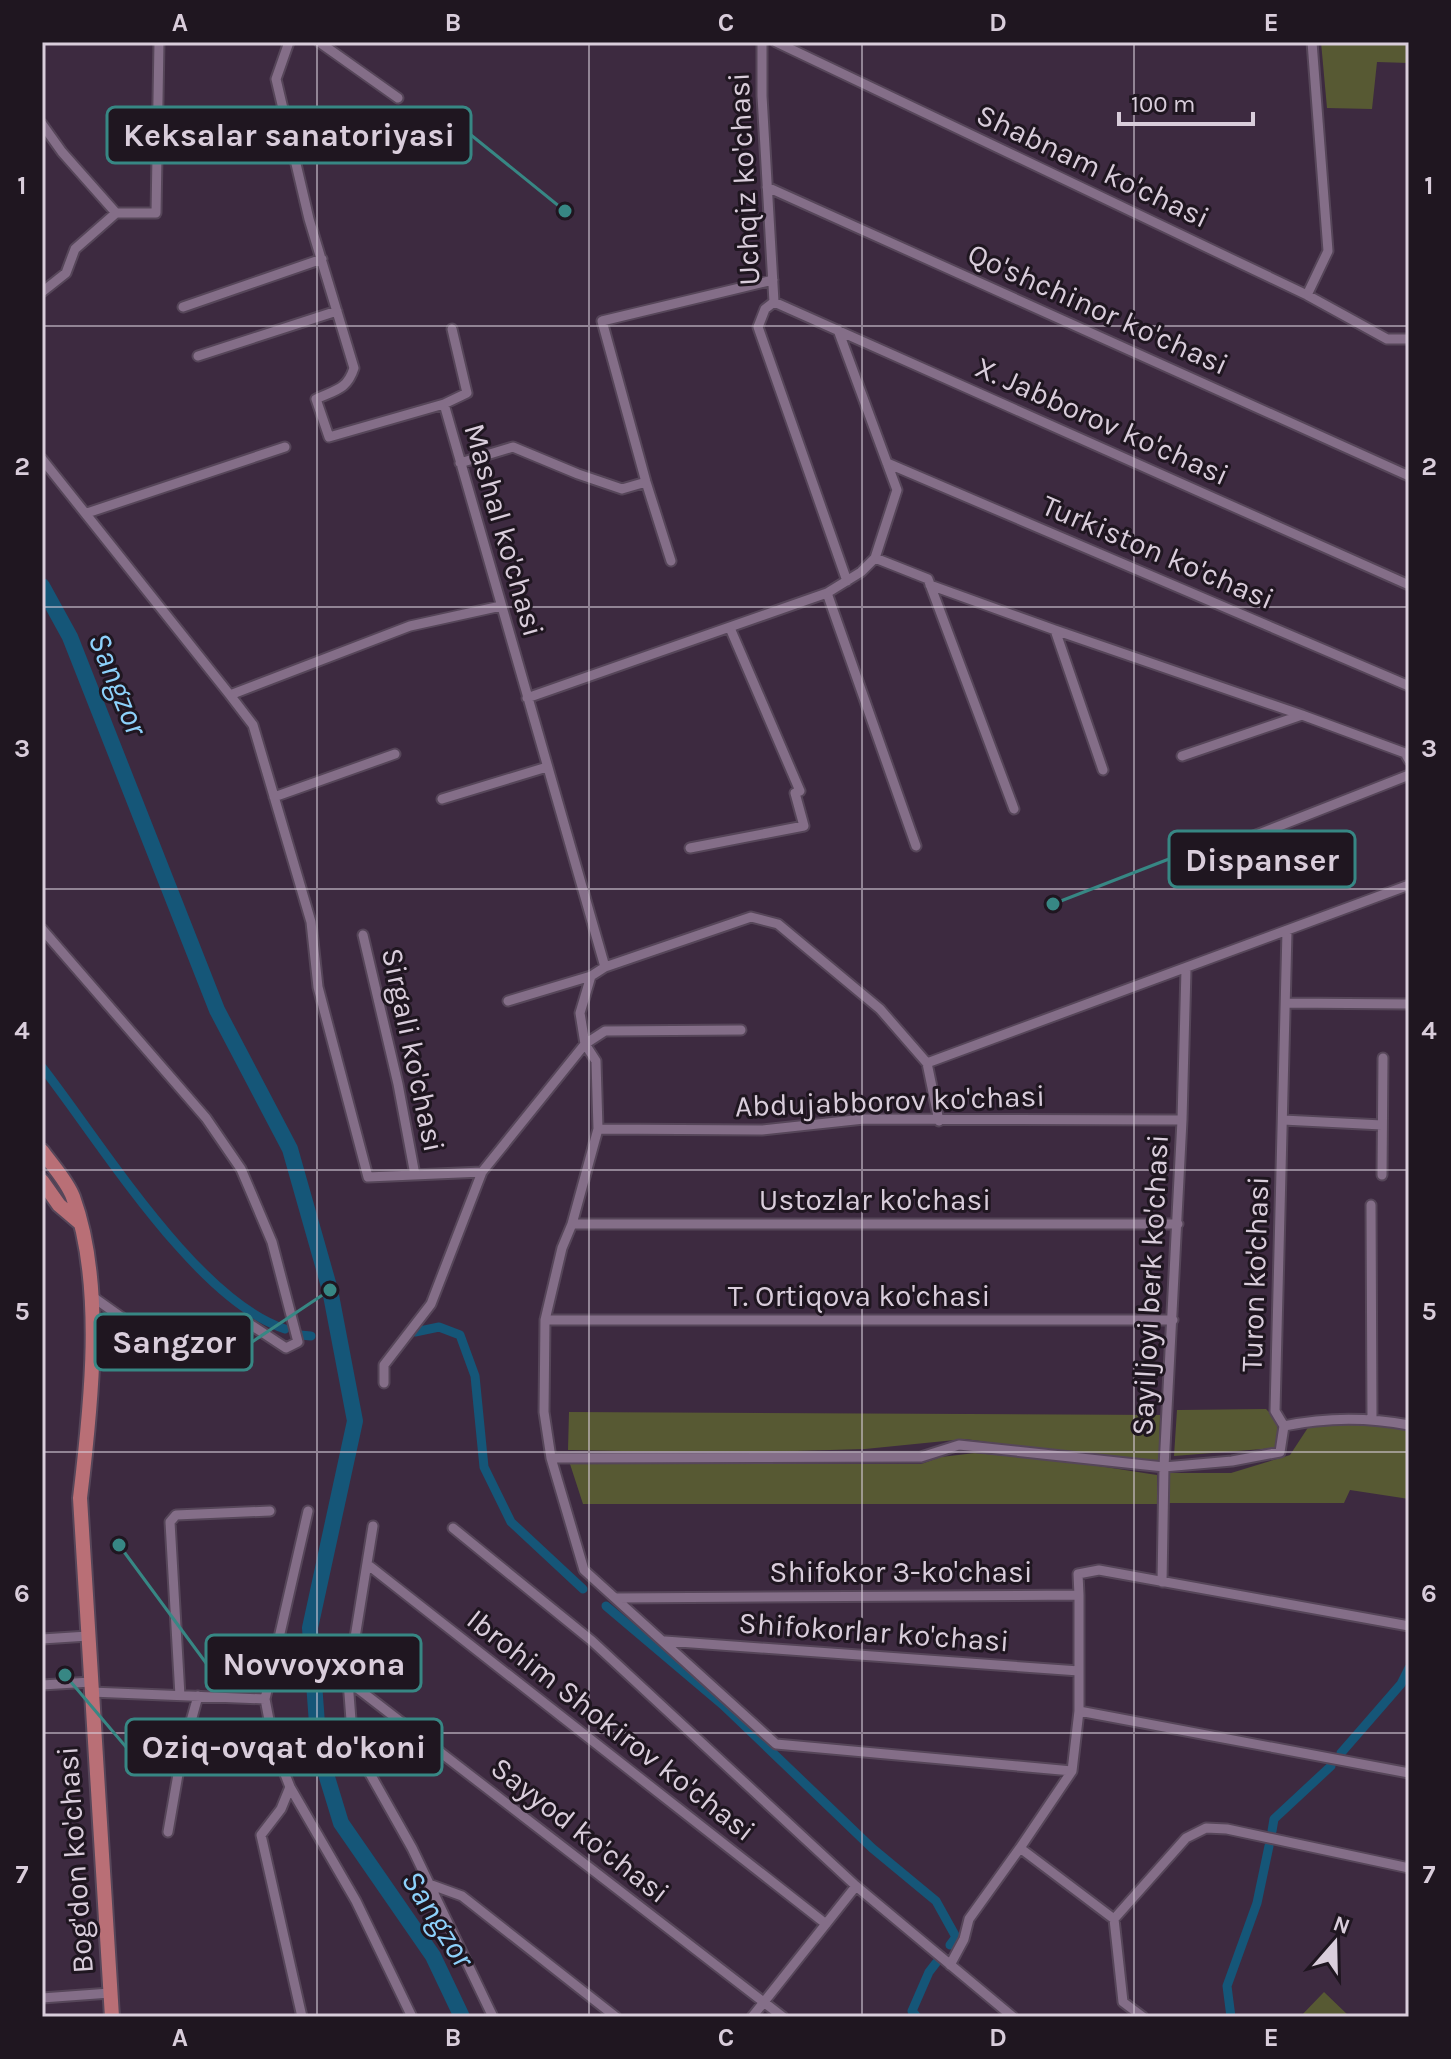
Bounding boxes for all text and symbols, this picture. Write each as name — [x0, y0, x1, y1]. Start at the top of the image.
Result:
text: A — [172, 7, 188, 38]
text: B — [445, 7, 461, 38]
text: C — [718, 7, 734, 38]
text: D — [989, 7, 1007, 38]
text: E — [1263, 7, 1279, 38]
street label: Uchqiz ko'chasi — [720, 72, 768, 286]
scale bar — [1119, 76, 1253, 126]
text: 100 m — [1131, 90, 1196, 118]
street label: Shabnam ko'chasi — [971, 96, 1215, 236]
callout: Keksalar sanatoriyasi — [107, 107, 471, 163]
text: Keksalar sanatoriyasi — [123, 117, 455, 154]
text: 1 — [17, 170, 27, 201]
text: 1 — [1424, 170, 1434, 201]
street label: Qo'shchinor ko'chasi — [962, 235, 1234, 383]
street label: X. Jabborov ko'chasi — [970, 349, 1234, 493]
street label: Mashal ko'chasi — [456, 419, 552, 641]
text: 2 — [14, 451, 30, 482]
text: 2 — [1421, 451, 1437, 482]
street label: Turkiston ko'chasi — [1037, 487, 1279, 617]
water label: Sangzor — [81, 627, 156, 742]
text: 3 — [14, 733, 30, 764]
text: 3 — [1421, 733, 1437, 764]
callout: Dispanser — [1169, 831, 1355, 887]
text: Dispanser — [1185, 842, 1339, 879]
street label: Sirgali ko'chasi — [374, 945, 452, 1155]
text: 4 — [14, 1015, 30, 1046]
text: 4 — [1421, 1015, 1437, 1046]
street label: Abdujabborov ko'chasi — [734, 1078, 1046, 1124]
street label: Sayiljoyi berk ko'chasi — [1124, 1133, 1176, 1437]
street label: Turon ko'chasi — [1234, 1176, 1276, 1372]
street label: Ustozlar ko'chasi — [759, 1182, 991, 1218]
street label: T. Ortiqova ko'chasi — [728, 1278, 990, 1314]
text: 5 — [14, 1296, 30, 1327]
text: 5 — [1421, 1296, 1437, 1327]
callout: Sangzor — [95, 1314, 252, 1370]
text: Sangzor — [112, 1324, 237, 1361]
street label: Shifokor 3-ko'chasi — [769, 1554, 1033, 1590]
text: 6 — [14, 1578, 30, 1609]
text: 6 — [1421, 1578, 1437, 1609]
street label: Ibrohim Shokirov ko'chasi — [460, 1601, 762, 1849]
street label: Shifokorlar ko'chasi — [738, 1605, 1010, 1659]
callout: Novvoyxona — [206, 1635, 421, 1691]
text: Novvoyxona — [223, 1646, 405, 1683]
callout: Oziq-ovqat do'koni — [126, 1719, 442, 1775]
text: Oziq-ovqat do'koni — [142, 1729, 426, 1766]
street label: Bog'don ko'chasi — [49, 1745, 101, 1975]
street label: Sayyod ko'chasi — [484, 1749, 676, 1911]
text: 7 — [16, 1859, 29, 1890]
text: 7 — [1423, 1859, 1436, 1890]
water label: Sangzor — [394, 1864, 483, 1975]
north arrow — [1295, 1903, 1375, 1983]
text: N — [1330, 1910, 1353, 1940]
text: A — [172, 2022, 188, 2053]
text: B — [445, 2022, 461, 2053]
text: C — [718, 2022, 734, 2053]
text: D — [989, 2022, 1007, 2053]
text: E — [1263, 2022, 1279, 2053]

